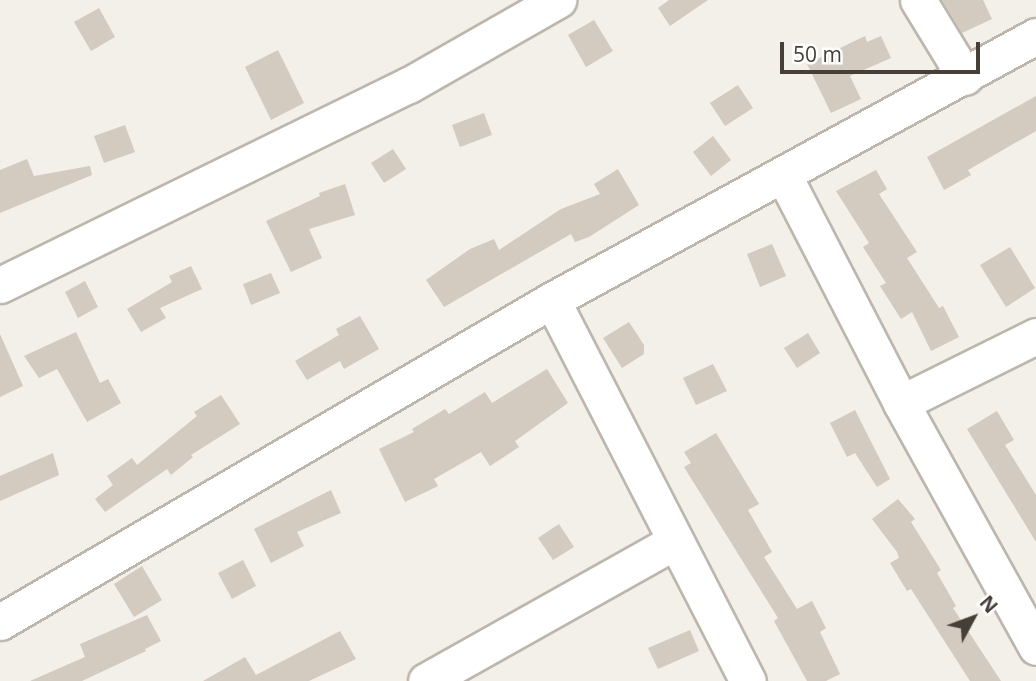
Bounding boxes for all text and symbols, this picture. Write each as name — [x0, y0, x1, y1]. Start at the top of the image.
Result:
scale bar — [784, 28, 984, 72]
text: 50 m — [793, 40, 842, 68]
north arrow — [938, 583, 1008, 653]
text: N — [974, 590, 1004, 619]

